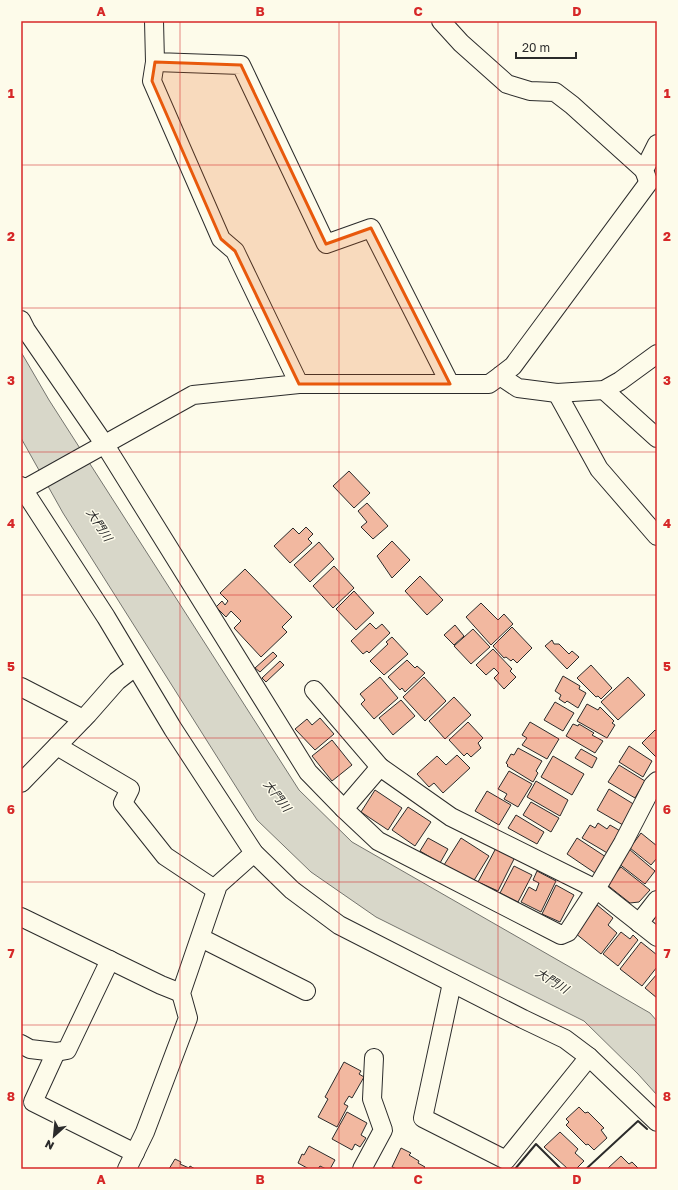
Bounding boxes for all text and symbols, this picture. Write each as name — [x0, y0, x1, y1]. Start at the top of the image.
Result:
text: A — [96, 3, 106, 19]
text: B — [255, 3, 265, 19]
text: C — [413, 3, 423, 19]
text: D — [572, 3, 582, 19]
scale bar — [516, 34, 576, 60]
text: 20 m — [522, 40, 550, 55]
text: 1 — [8, 85, 15, 101]
text: 1 — [664, 85, 671, 101]
text: 2 — [7, 228, 15, 244]
text: 2 — [663, 228, 671, 244]
text: 3 — [7, 372, 15, 388]
text: 3 — [663, 372, 671, 388]
water label: 大門川 — [83, 506, 117, 546]
text: 4 — [7, 515, 15, 531]
text: 4 — [663, 515, 671, 531]
text: 5 — [7, 658, 15, 674]
text: 5 — [663, 658, 671, 674]
water label: 大門川 — [260, 777, 296, 816]
text: 6 — [7, 801, 15, 817]
text: 6 — [663, 801, 671, 817]
text: 7 — [7, 945, 15, 961]
text: 7 — [663, 945, 671, 961]
water label: 大門川 — [533, 965, 573, 998]
text: 8 — [7, 1088, 15, 1104]
text: 8 — [663, 1088, 671, 1104]
north arrow — [34, 1116, 74, 1156]
text: N — [43, 1138, 56, 1153]
text: A — [96, 1171, 106, 1187]
text: B — [255, 1171, 265, 1187]
text: C — [413, 1171, 423, 1187]
text: D — [572, 1171, 582, 1187]

